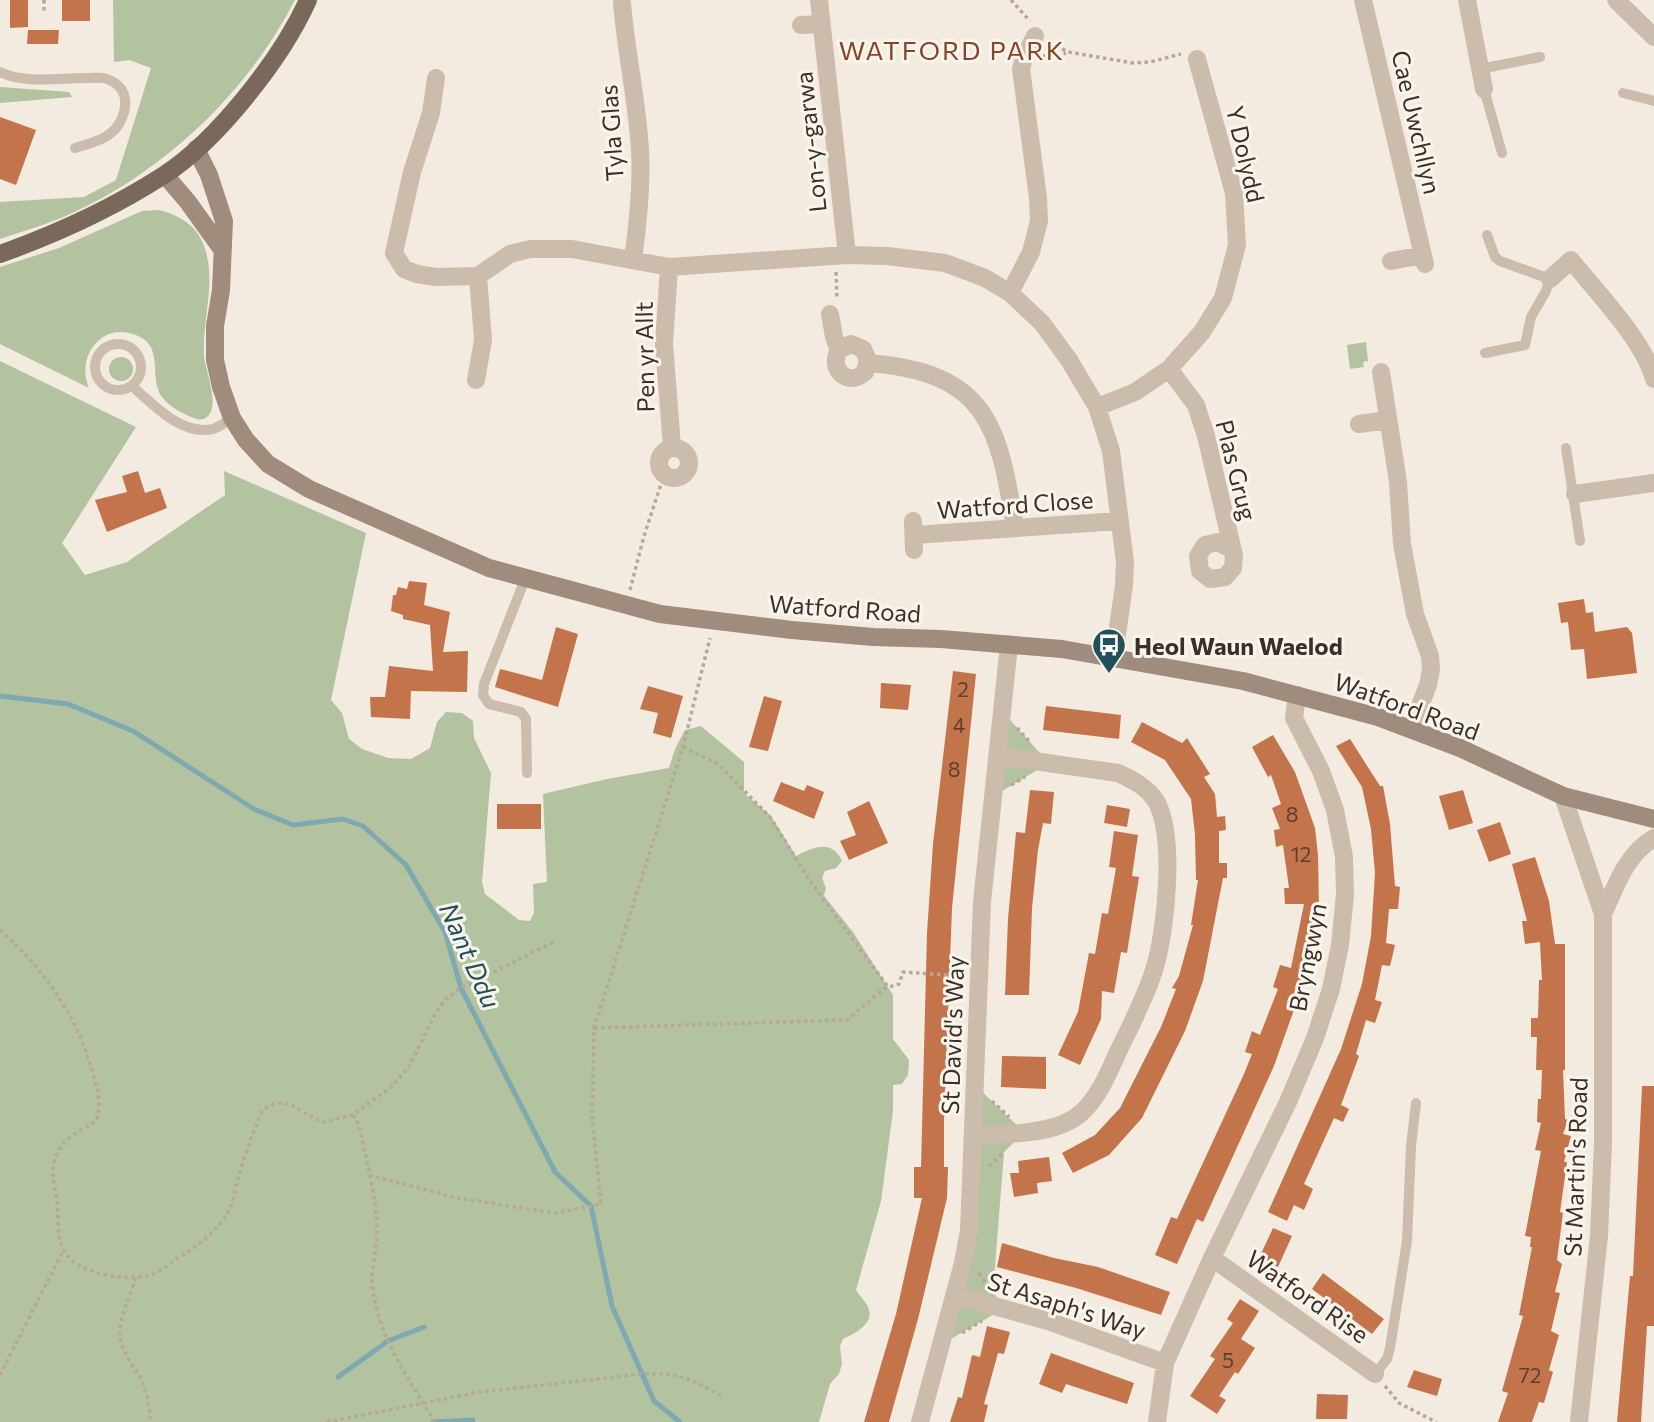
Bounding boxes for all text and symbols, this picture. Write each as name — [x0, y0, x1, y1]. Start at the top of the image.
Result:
district label: WATFORD PARK — [839, 34, 1065, 65]
street label: Cae Uwchllyn — [1386, 47, 1448, 197]
street label: Lon-y-garwa — [788, 70, 832, 214]
street label: Tyla Glas — [593, 84, 629, 182]
street label: Y Dolydd — [1221, 103, 1271, 205]
street label: Pen yr Allt — [629, 301, 659, 413]
street label: Plas Grug — [1210, 417, 1264, 523]
street label: Watford Close — [936, 484, 1094, 524]
street label: Watford Road — [768, 588, 922, 628]
bus stop icon: Heol Waun Waelod — [1090, 626, 1128, 675]
place label: Heol Waun Waelod — [1134, 631, 1343, 660]
street label: Watford Road — [1330, 666, 1484, 746]
house number: 2 — [957, 676, 969, 701]
house number: 4 — [953, 712, 966, 737]
house number: 8 — [948, 756, 960, 781]
house number: 8 — [1286, 801, 1298, 826]
house number: 12 — [1291, 841, 1311, 866]
water label: Nant Ddu — [434, 897, 508, 1013]
street label: Bryngwyn — [1282, 900, 1332, 1014]
street label: St David's Way — [935, 955, 969, 1115]
street label: St Martin's Road — [1557, 1077, 1593, 1257]
street label: Watford Rise — [1241, 1243, 1375, 1349]
street label: St Asaph's Way — [984, 1266, 1150, 1344]
house number: 5 — [1222, 1347, 1234, 1372]
house number: 72 — [1519, 1362, 1541, 1387]

